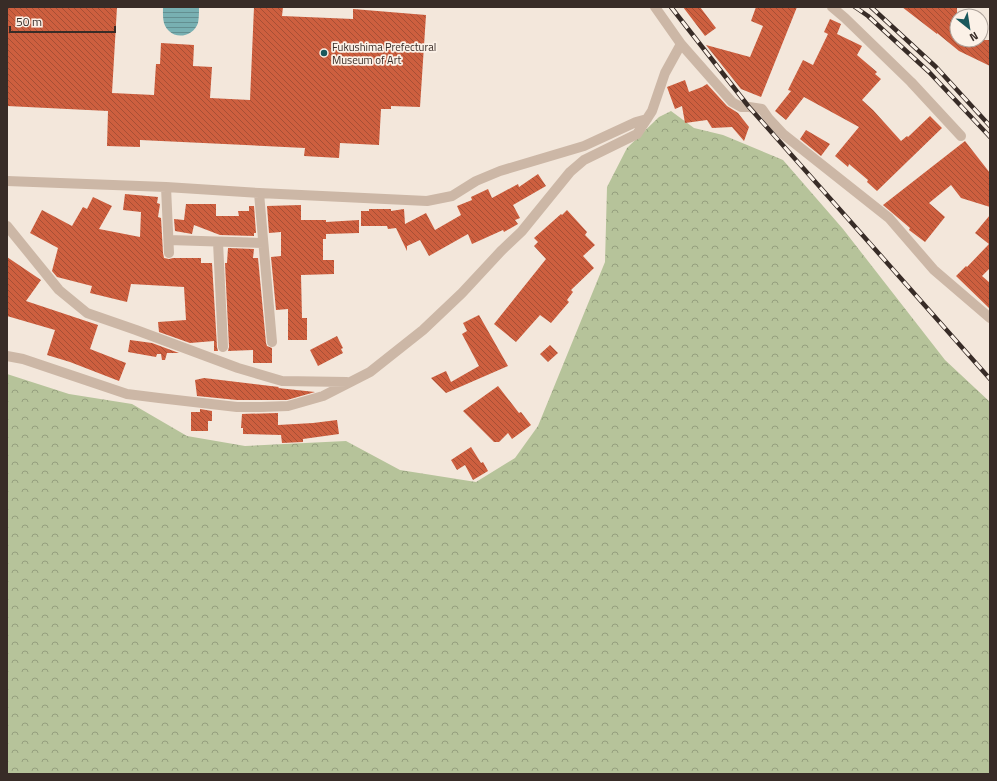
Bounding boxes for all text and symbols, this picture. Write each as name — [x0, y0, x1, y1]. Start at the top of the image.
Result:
scale bar — [10, 8, 115, 34]
north arrow — [949, 8, 989, 48]
text: 50 m — [16, 12, 42, 31]
text: N — [967, 28, 981, 45]
place label: Fukushima Prefectural Museum of Art — [332, 39, 436, 68]
marker: Fukushima Prefectural Museum of Art — [319, 48, 329, 58]

